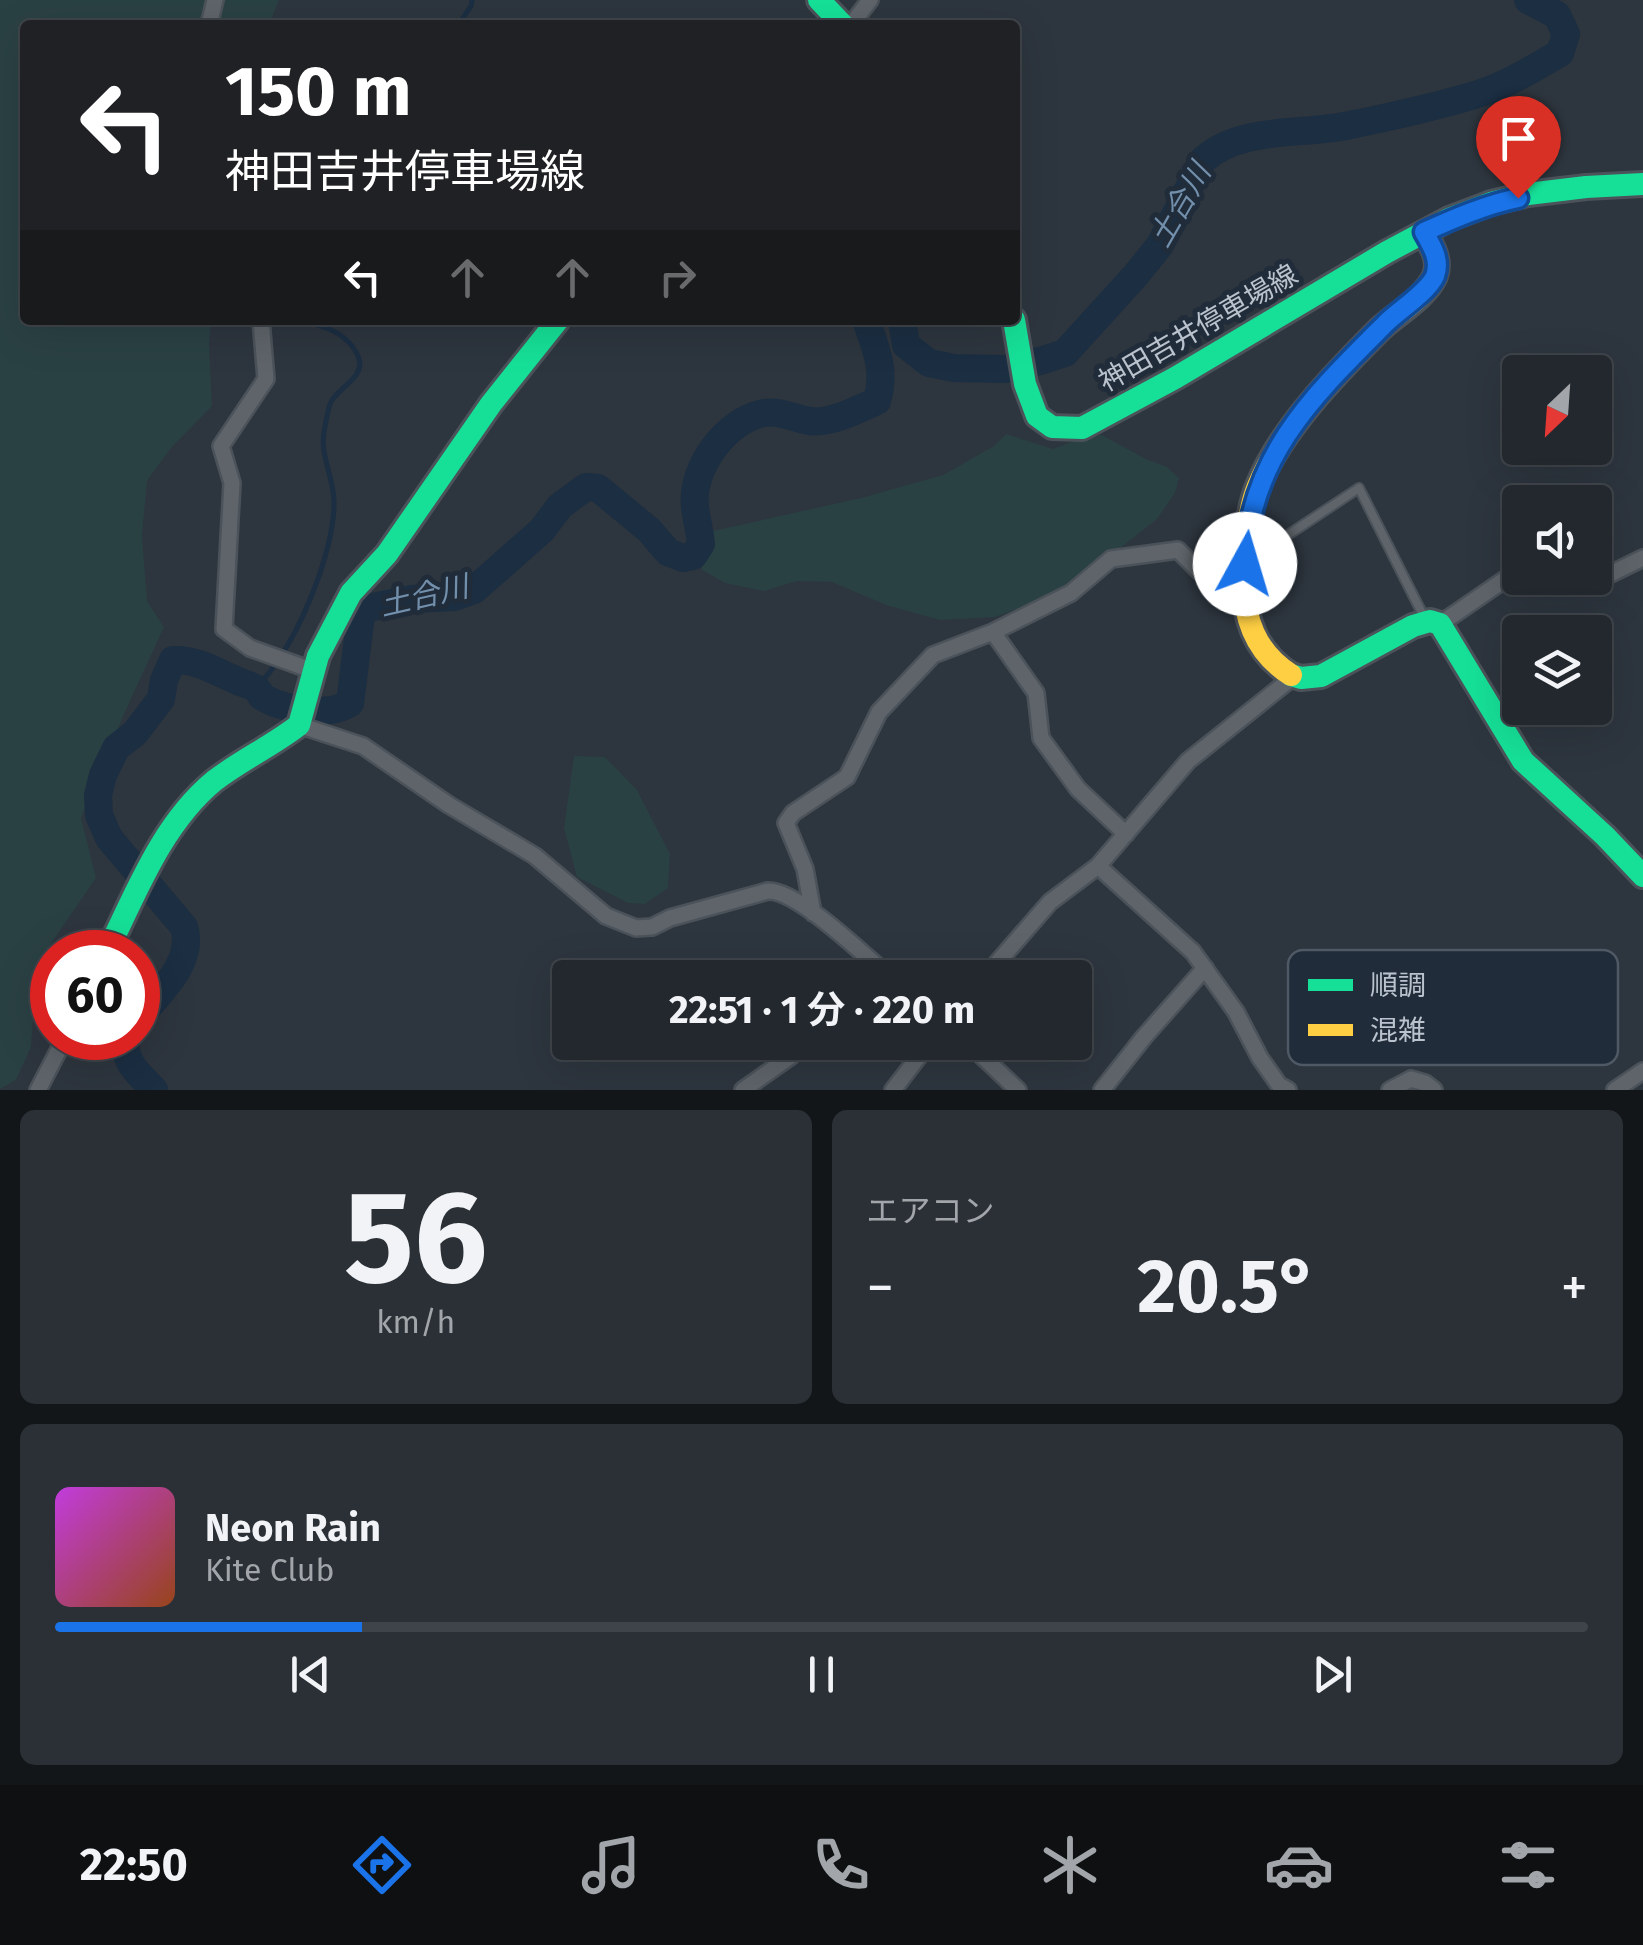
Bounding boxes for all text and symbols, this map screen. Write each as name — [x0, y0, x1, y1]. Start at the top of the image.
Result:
text: 150 m — [225, 50, 412, 134]
icon: left — [60, 60, 190, 190]
pin — [1476, 96, 1561, 199]
icon: arrive — [1491, 111, 1546, 166]
text: 神田吉井停車場線 — [225, 145, 585, 199]
water label: 土合川 — [1142, 154, 1220, 253]
icon: left — [335, 250, 390, 305]
icon: ahead — [440, 250, 495, 305]
icon: ahead — [545, 250, 600, 305]
icon: right — [650, 250, 705, 305]
street label: 神田吉井停車場線 — [1093, 258, 1303, 398]
north arrow — [1502, 355, 1612, 465]
map controls — [1502, 355, 1612, 725]
button: sound — [1502, 485, 1612, 595]
position arrow — [1193, 512, 1297, 616]
water label: 土合川 — [376, 568, 475, 624]
button: layers — [1502, 615, 1612, 725]
speed limit sign: 60 — [30, 930, 160, 1060]
legend — [1288, 950, 1618, 1065]
text: 順調 — [1370, 969, 1426, 1002]
text: 22:51 · 1 分 · 220 m — [669, 987, 975, 1033]
text: 混雑 — [1370, 1014, 1426, 1047]
text: 56 — [344, 1160, 487, 1316]
text: エアコン — [867, 1192, 995, 1230]
text: 20.5° — [1137, 1242, 1317, 1332]
text: − — [867, 1255, 894, 1321]
text: + — [1561, 1255, 1588, 1321]
text: km/h — [376, 1303, 455, 1341]
text: Neon Rain — [205, 1505, 381, 1551]
text: Kite Club — [205, 1551, 334, 1589]
icon: previous — [283, 1647, 338, 1702]
icon: pause — [794, 1647, 849, 1702]
icon: next — [1305, 1647, 1360, 1702]
icon: directions — [347, 1830, 417, 1900]
icon: music — [576, 1830, 646, 1900]
icon: phone — [806, 1830, 876, 1900]
icon: climate — [1035, 1830, 1105, 1900]
icon: car — [1264, 1830, 1334, 1900]
icon: filters — [1493, 1830, 1563, 1900]
text: 22:50 — [80, 1838, 188, 1892]

